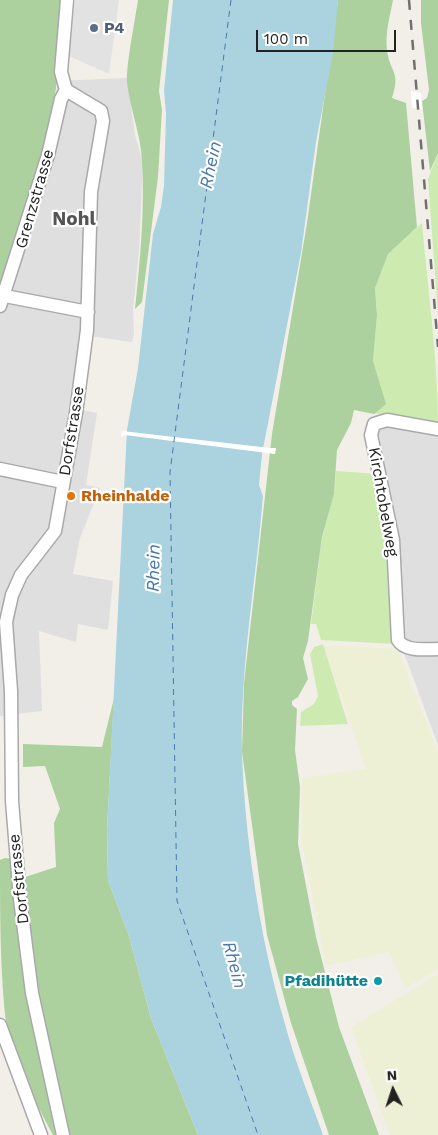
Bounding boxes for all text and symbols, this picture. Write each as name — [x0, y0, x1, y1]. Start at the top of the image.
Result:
place label: P4 — [104, 18, 124, 38]
scale bar — [258, 20, 398, 52]
marker: P4 — [88, 22, 100, 34]
text: 100 m — [264, 30, 308, 48]
water label: Rhein — [195, 139, 227, 191]
street label: Grenzstrasse — [12, 147, 58, 251]
district label: Nohl — [52, 208, 96, 230]
street label: Dorfstrasse — [55, 385, 89, 477]
street label: Kirchtobelweg — [364, 446, 402, 558]
place label: Rheinhalde — [81, 486, 169, 506]
marker: Rheinhalde — [65, 490, 77, 502]
water label: Rhein — [143, 544, 165, 592]
street label: Dorfstrasse — [5, 833, 33, 925]
water label: Rhein — [217, 939, 251, 991]
place label: Pfadihütte — [284, 971, 368, 991]
marker: Pfadihütte — [372, 975, 384, 987]
north arrow — [368, 1065, 418, 1115]
text: N — [386, 1067, 398, 1083]

